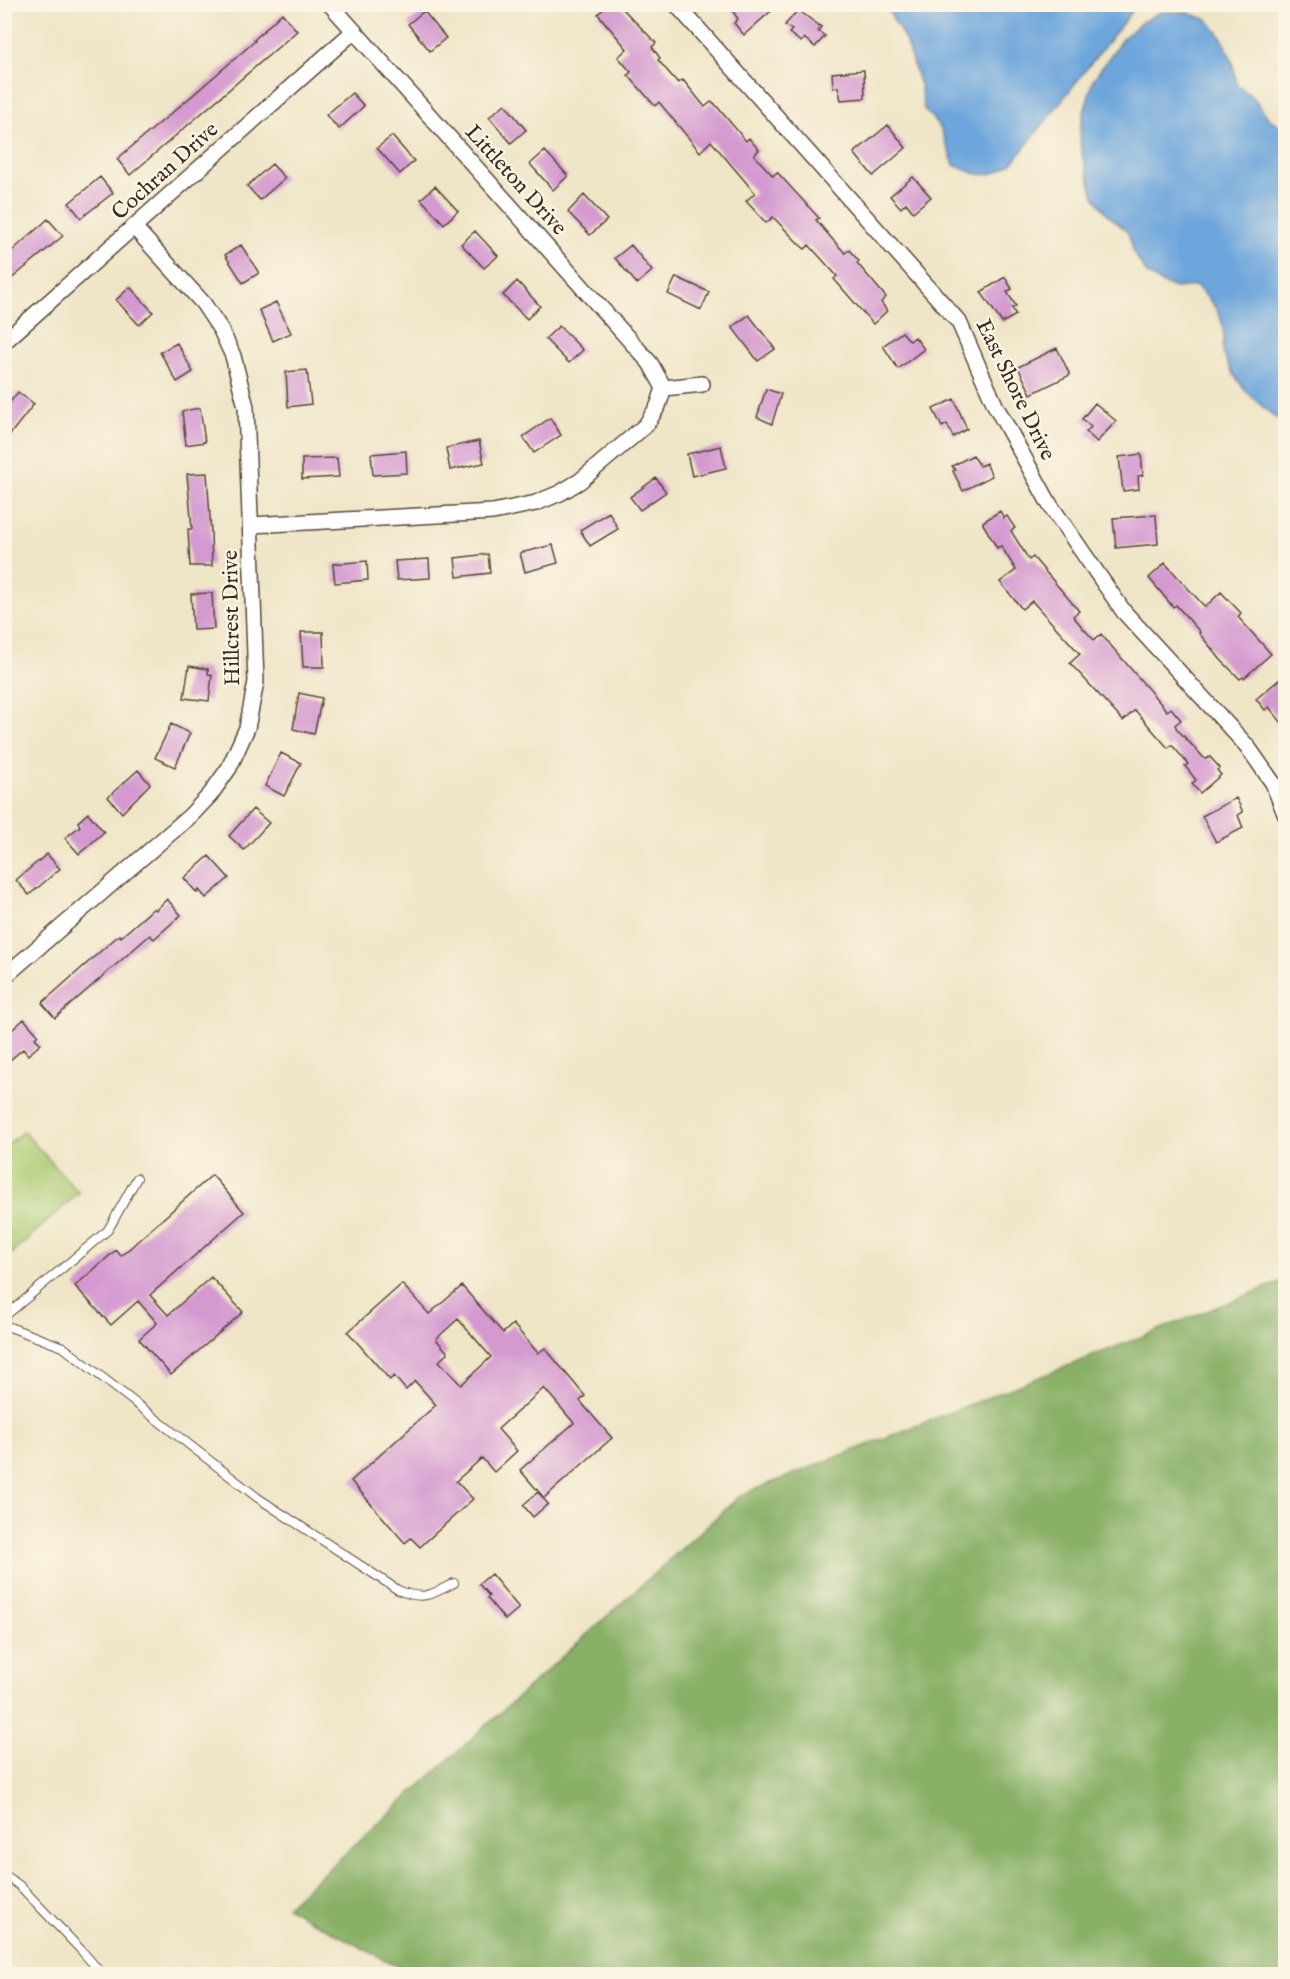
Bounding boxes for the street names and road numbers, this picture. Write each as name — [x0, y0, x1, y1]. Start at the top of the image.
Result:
street label: Cochran Drive — [106, 116, 225, 227]
street label: Littleton Drive — [458, 119, 573, 242]
street label: East Shore Drive — [969, 315, 1061, 465]
street label: Hillcrest Drive — [217, 550, 247, 686]

